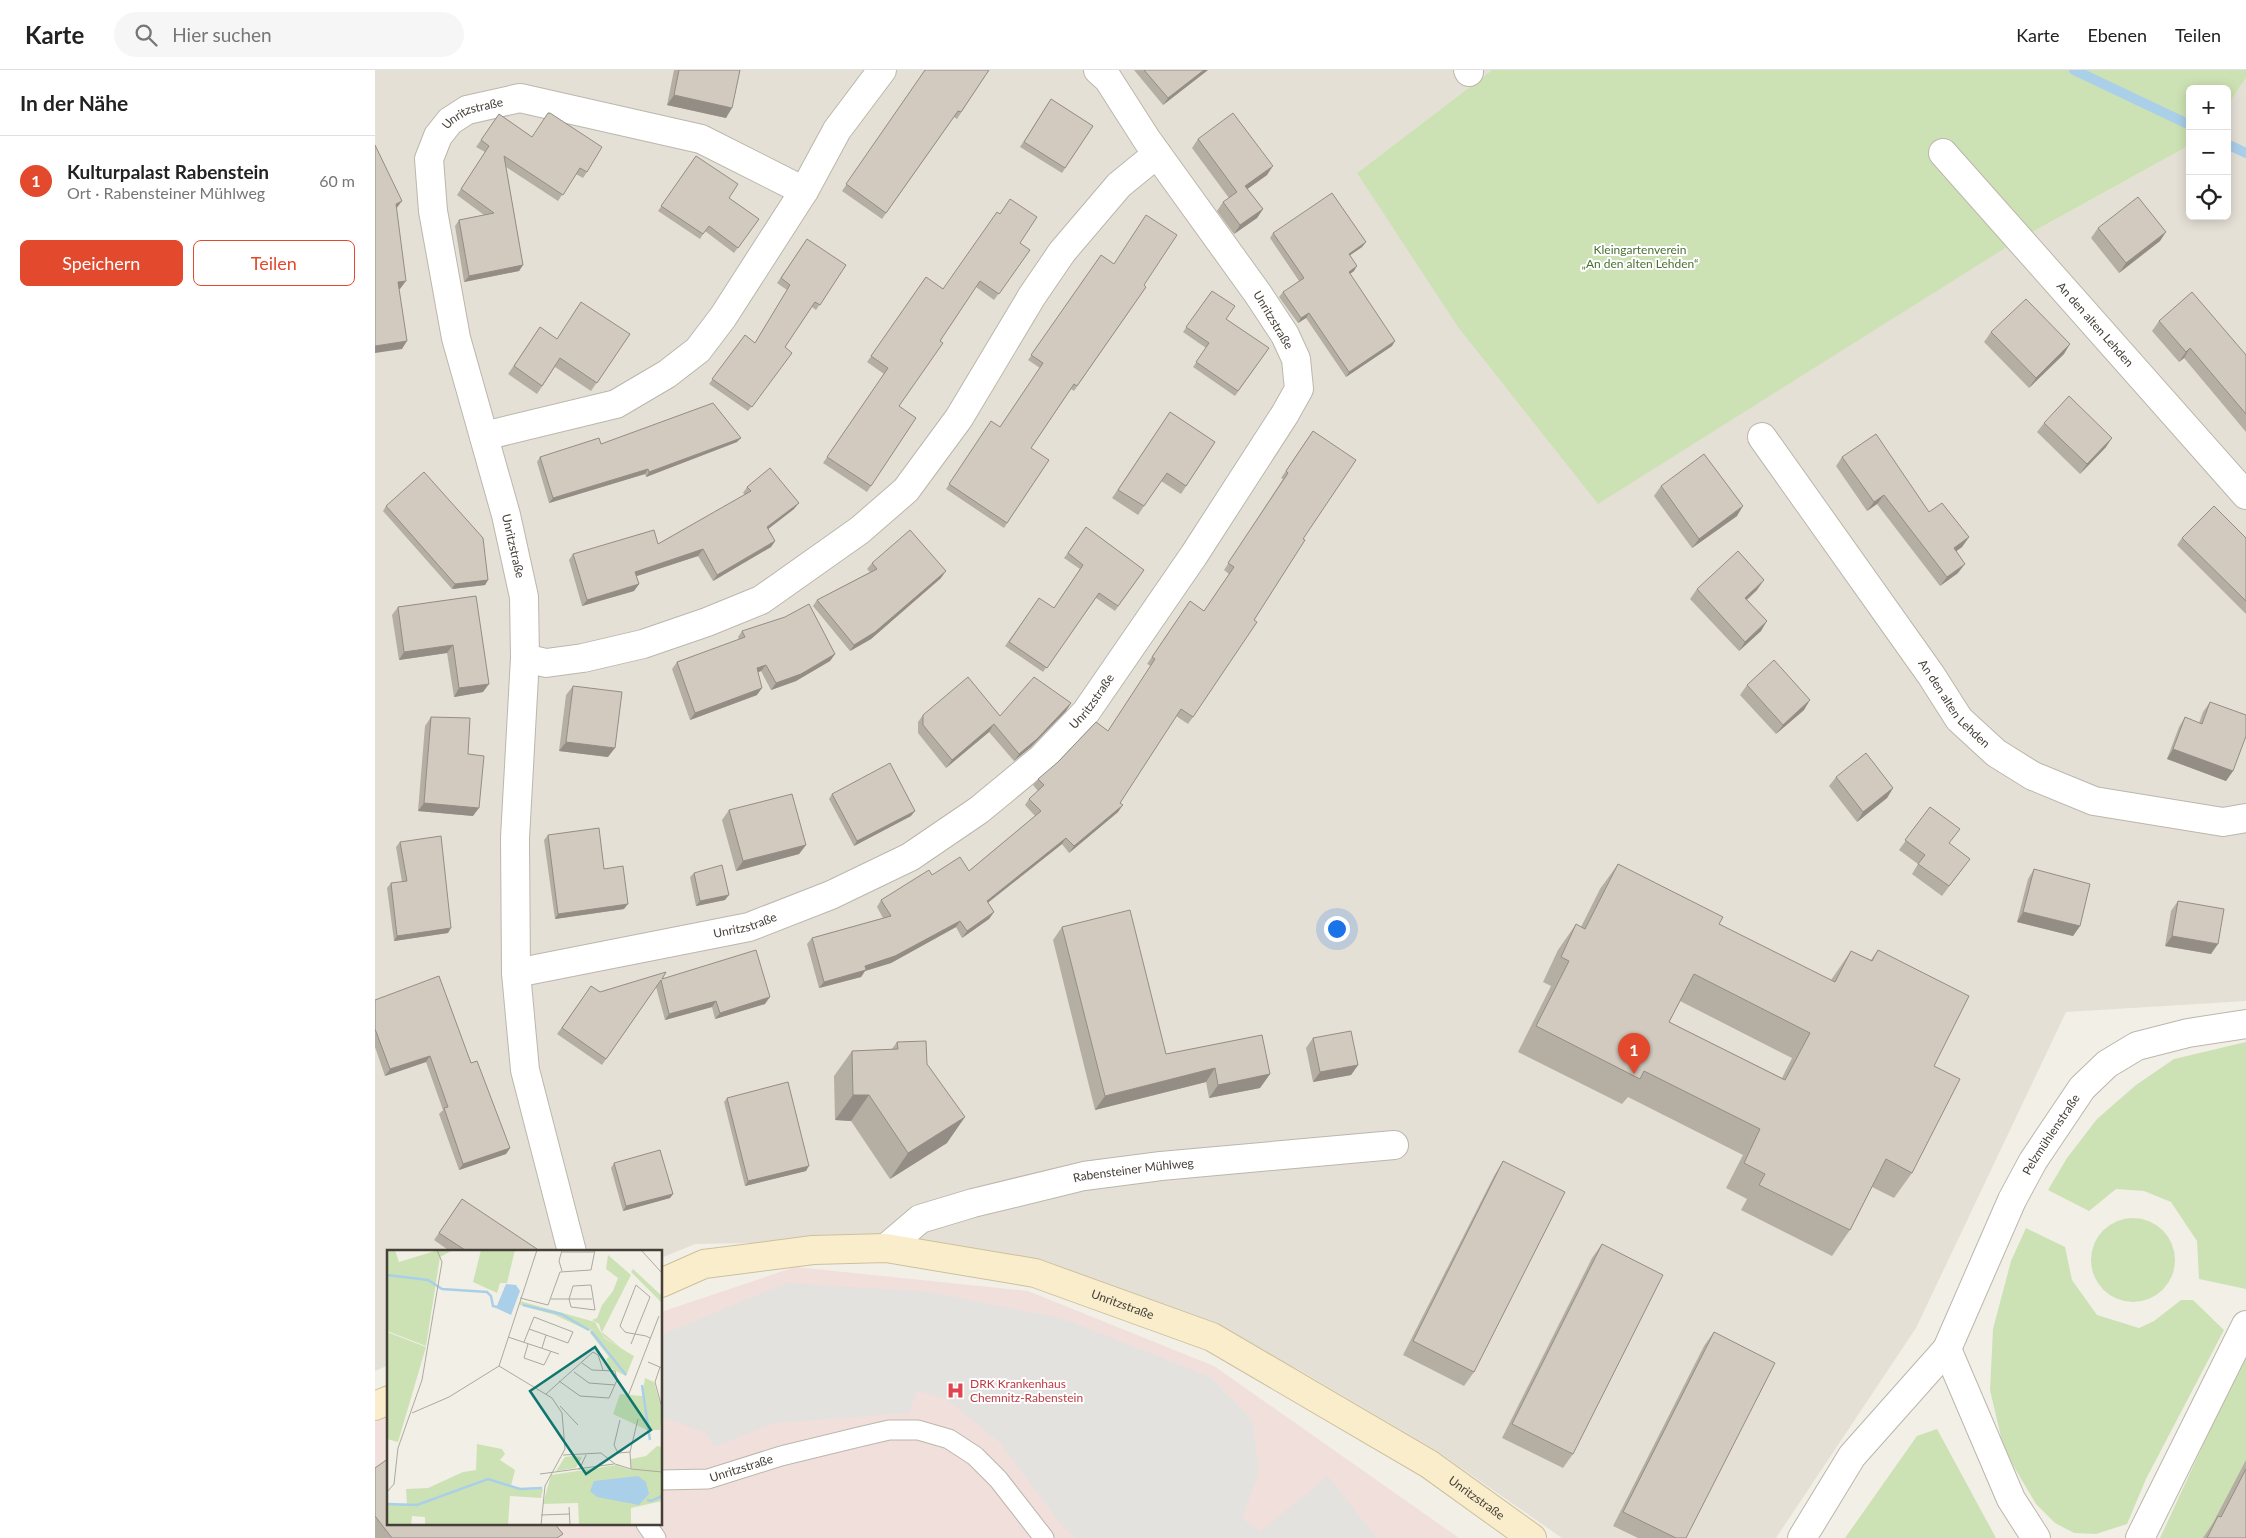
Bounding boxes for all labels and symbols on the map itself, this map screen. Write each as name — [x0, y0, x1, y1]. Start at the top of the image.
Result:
street label: Unritzstraße — [438, 94, 504, 132]
park label: Kleingartenverein „An den alten Lehden“ — [1582, 242, 1698, 271]
street label: An den alten Lehden — [2054, 278, 2137, 370]
street label: Unritzstraße — [1250, 288, 1297, 352]
street label: Unritzstraße — [499, 512, 528, 579]
street label: An den alten Lehden — [1915, 656, 1993, 751]
street label: Unritzstraße — [1066, 671, 1117, 732]
street label: Unritzstraße — [712, 909, 779, 941]
your location — [1324, 916, 1350, 942]
pin: 1 — [1618, 1033, 1650, 1074]
street label: Pelzmühlenstraße — [2019, 1091, 2083, 1177]
street label: Rabensteiner Mühlweg — [1071, 1155, 1194, 1185]
inset map — [387, 1250, 663, 1526]
street label: Unritzstraße — [1089, 1286, 1156, 1322]
place label: DRK Krankenhaus Chemnitz-Rabenstein — [970, 1376, 1083, 1405]
hospital icon: DRK Krankenhaus Chemnitz-Rabenstein — [946, 1381, 966, 1401]
street label: Unritzstraße — [708, 1451, 775, 1485]
street label: Unritzstraße — [1446, 1472, 1508, 1523]

